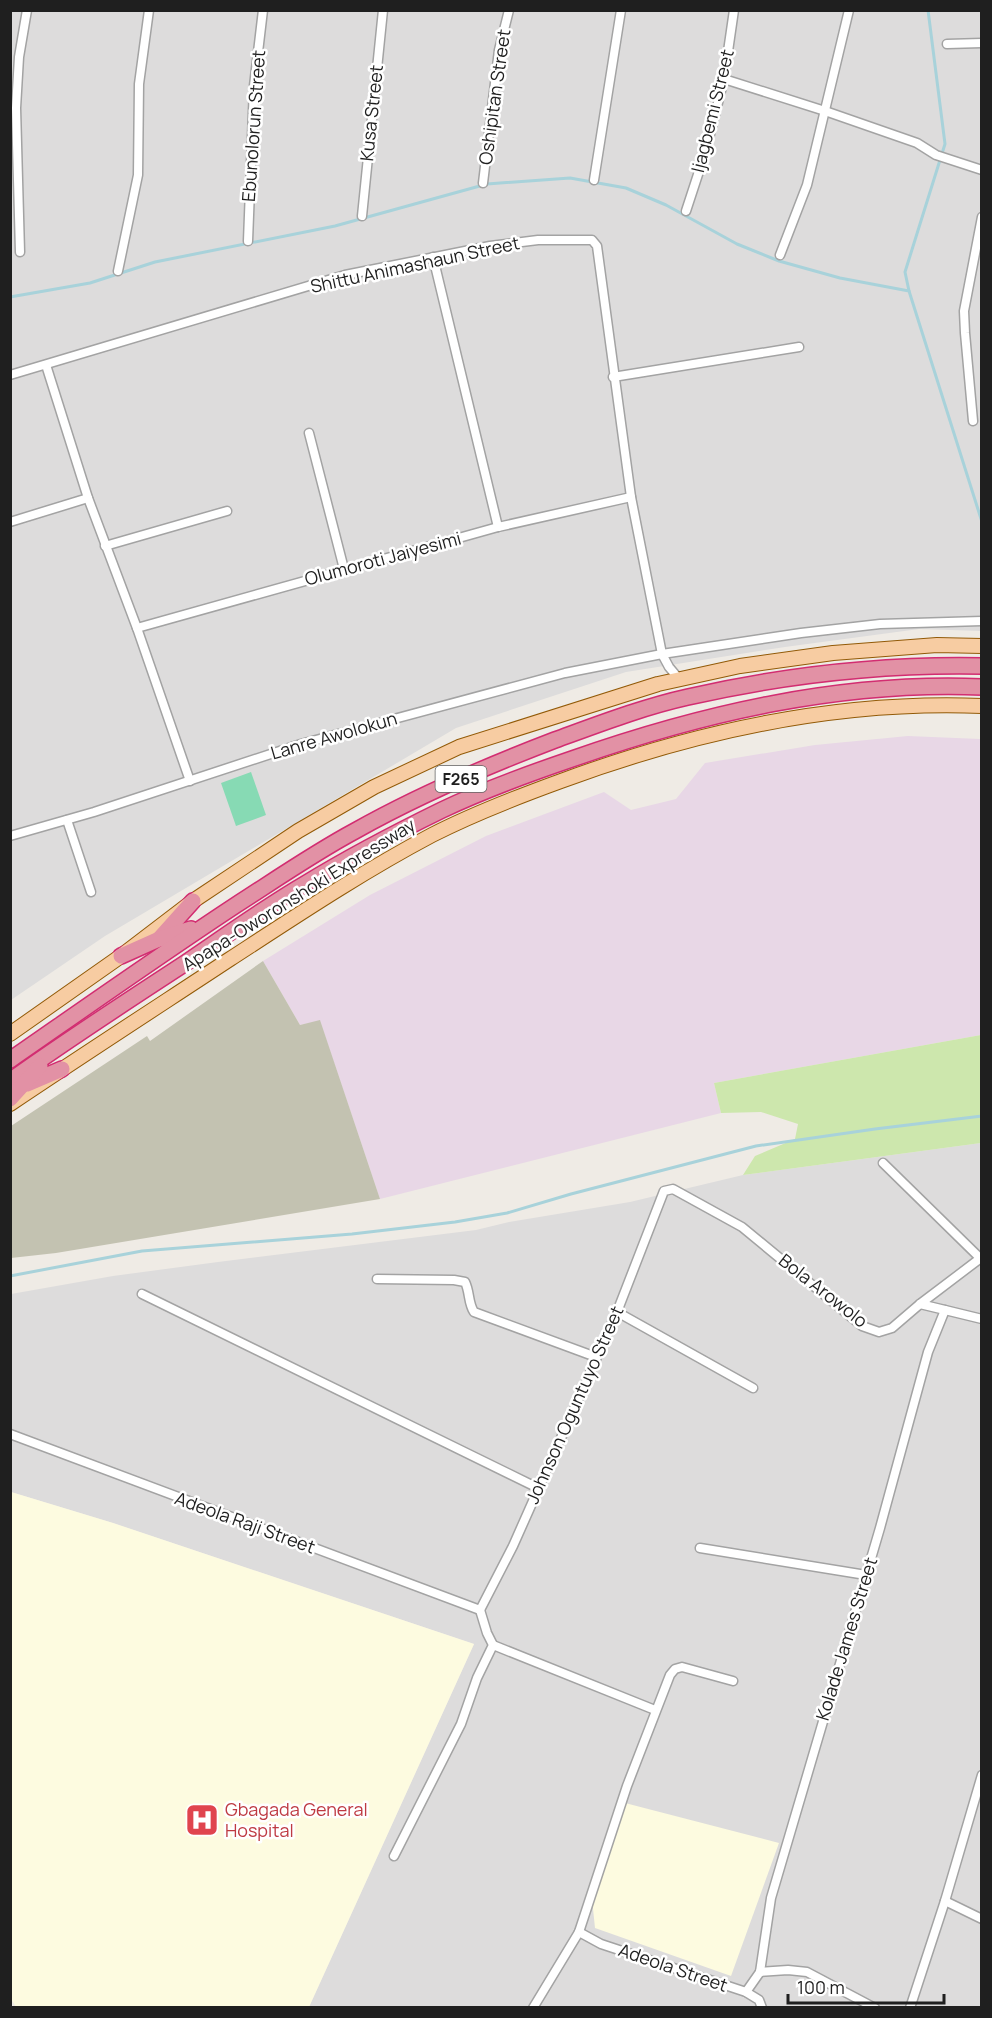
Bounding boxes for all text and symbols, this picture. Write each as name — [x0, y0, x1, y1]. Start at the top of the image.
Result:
street label: Oshipitan Street — [473, 28, 515, 166]
street label: Ijagbemi Street — [685, 47, 739, 175]
street label: Ebunolorun Street — [236, 49, 270, 203]
street label: Kusa Street — [354, 64, 388, 162]
street label: Shittu Animashaun Street — [308, 230, 522, 298]
street label: Olumoroti Jaiyesimi — [302, 526, 464, 590]
street label: Lanre Awolokun — [268, 706, 400, 765]
road number: F265 — [436, 766, 486, 792]
street label: Apapa-Oworonshoki Expressway — [177, 812, 420, 976]
street label: Bola Arowolo — [774, 1248, 873, 1332]
street label: Johnson Oguntuyo Street — [520, 1302, 629, 1507]
street label: Adeola Raji Street — [172, 1486, 319, 1559]
street label: Kolade James Street — [810, 1554, 882, 1723]
place label: Gbagada General Hospital — [225, 1797, 368, 1842]
hospital icon: Gbagada General Hospital — [184, 1802, 220, 1838]
street label: Adeola Street — [616, 1937, 731, 1997]
scale bar — [788, 1967, 944, 2005]
text: 100 m — [797, 1975, 845, 1999]

